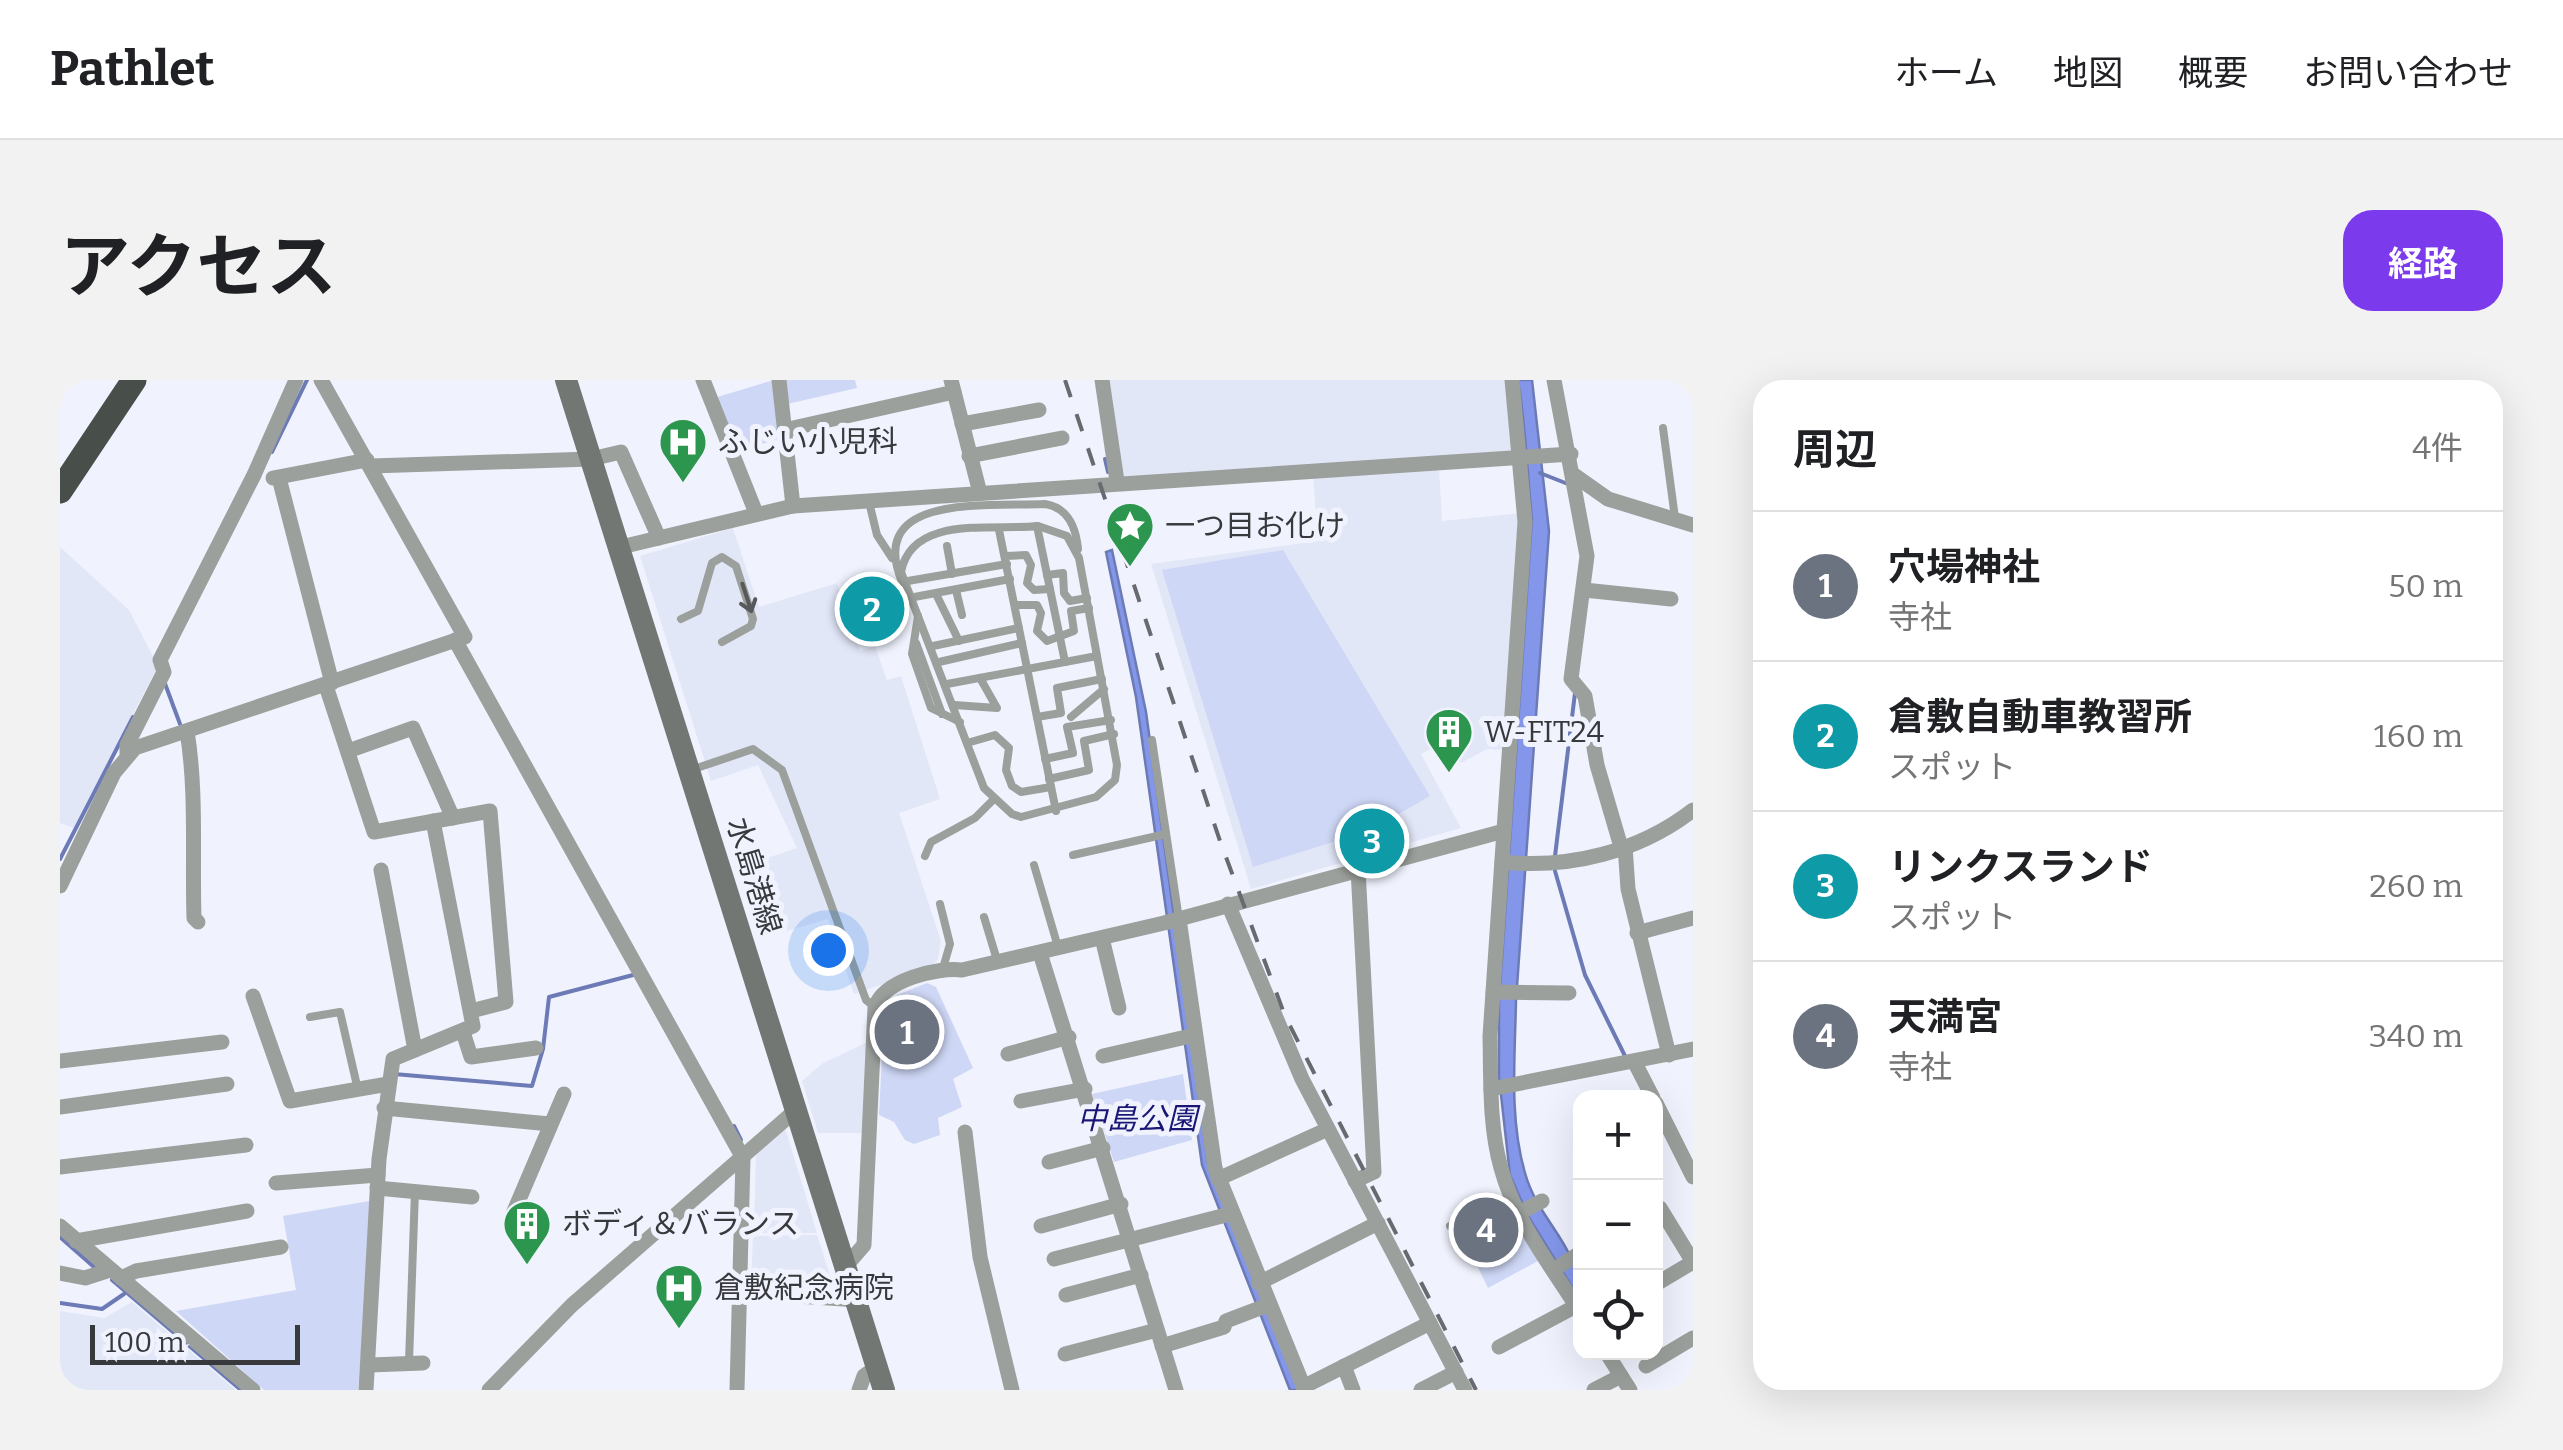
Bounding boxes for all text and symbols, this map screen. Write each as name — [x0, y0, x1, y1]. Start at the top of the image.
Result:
text: Pathlet — [50, 40, 215, 98]
text: ホーム — [1894, 52, 1998, 94]
text: 地図 — [2053, 52, 2123, 94]
text: 概要 — [2178, 52, 2248, 94]
text: お問い合わせ — [2303, 52, 2513, 94]
button: 経路 — [2343, 210, 2503, 311]
text: アクセス — [60, 226, 337, 310]
hospital icon: ふじい小児科 — [657, 416, 709, 484]
place label: ふじい小児科 — [718, 424, 898, 460]
text: 周辺 — [1793, 425, 1877, 475]
text: 4件 — [2412, 429, 2463, 467]
place icon: 一つ目お化け — [1104, 500, 1156, 568]
place label: 一つ目お化け — [1165, 508, 1345, 544]
text: 穴場神社 — [1888, 544, 2040, 590]
text: 1 — [1819, 567, 1832, 605]
text: 50 m — [2388, 567, 2463, 605]
pin: 2 — [840, 572, 904, 646]
one-way arrow — [739, 582, 757, 614]
text: 寺社 — [1888, 598, 1952, 636]
text: 倉敷自動車教習所 — [1888, 694, 2192, 740]
building icon: W-FIT24 — [1423, 706, 1475, 774]
place label: W-FIT24 — [1484, 714, 1605, 750]
text: 2 — [1816, 717, 1835, 755]
text: 160 m — [2374, 717, 2463, 755]
text: スポット — [1888, 748, 2016, 786]
pin: 3 — [1340, 804, 1404, 878]
street label: 水島港線 — [719, 813, 789, 939]
text: リンクスランド — [1888, 844, 2153, 890]
text: 3 — [1816, 867, 1835, 905]
text: 260 m — [2369, 867, 2463, 905]
text: スポット — [1888, 898, 2016, 936]
your location — [803, 925, 854, 976]
pin: 1 — [874, 994, 940, 1070]
text: 天満宮 — [1888, 994, 2002, 1040]
text: 4 — [1816, 1017, 1835, 1055]
text: 340 m — [2369, 1017, 2463, 1055]
text: 寺社 — [1888, 1048, 1952, 1086]
map controls — [1573, 1090, 1663, 1360]
button: + — [1573, 1090, 1663, 1180]
park label: 中島公園 — [1077, 1101, 1201, 1137]
button: − — [1573, 1180, 1663, 1270]
pin: 4 — [1454, 1192, 1518, 1268]
building icon: ボディ＆バランス — [501, 1198, 553, 1266]
place label: ボディ＆バランス — [562, 1206, 799, 1242]
hospital icon: 倉敷紀念病院 — [653, 1262, 705, 1330]
place label: 倉敷紀念病院 — [714, 1270, 894, 1306]
button: locate — [1573, 1270, 1663, 1360]
scale bar — [90, 1320, 300, 1364]
text: 100 m — [105, 1326, 185, 1359]

